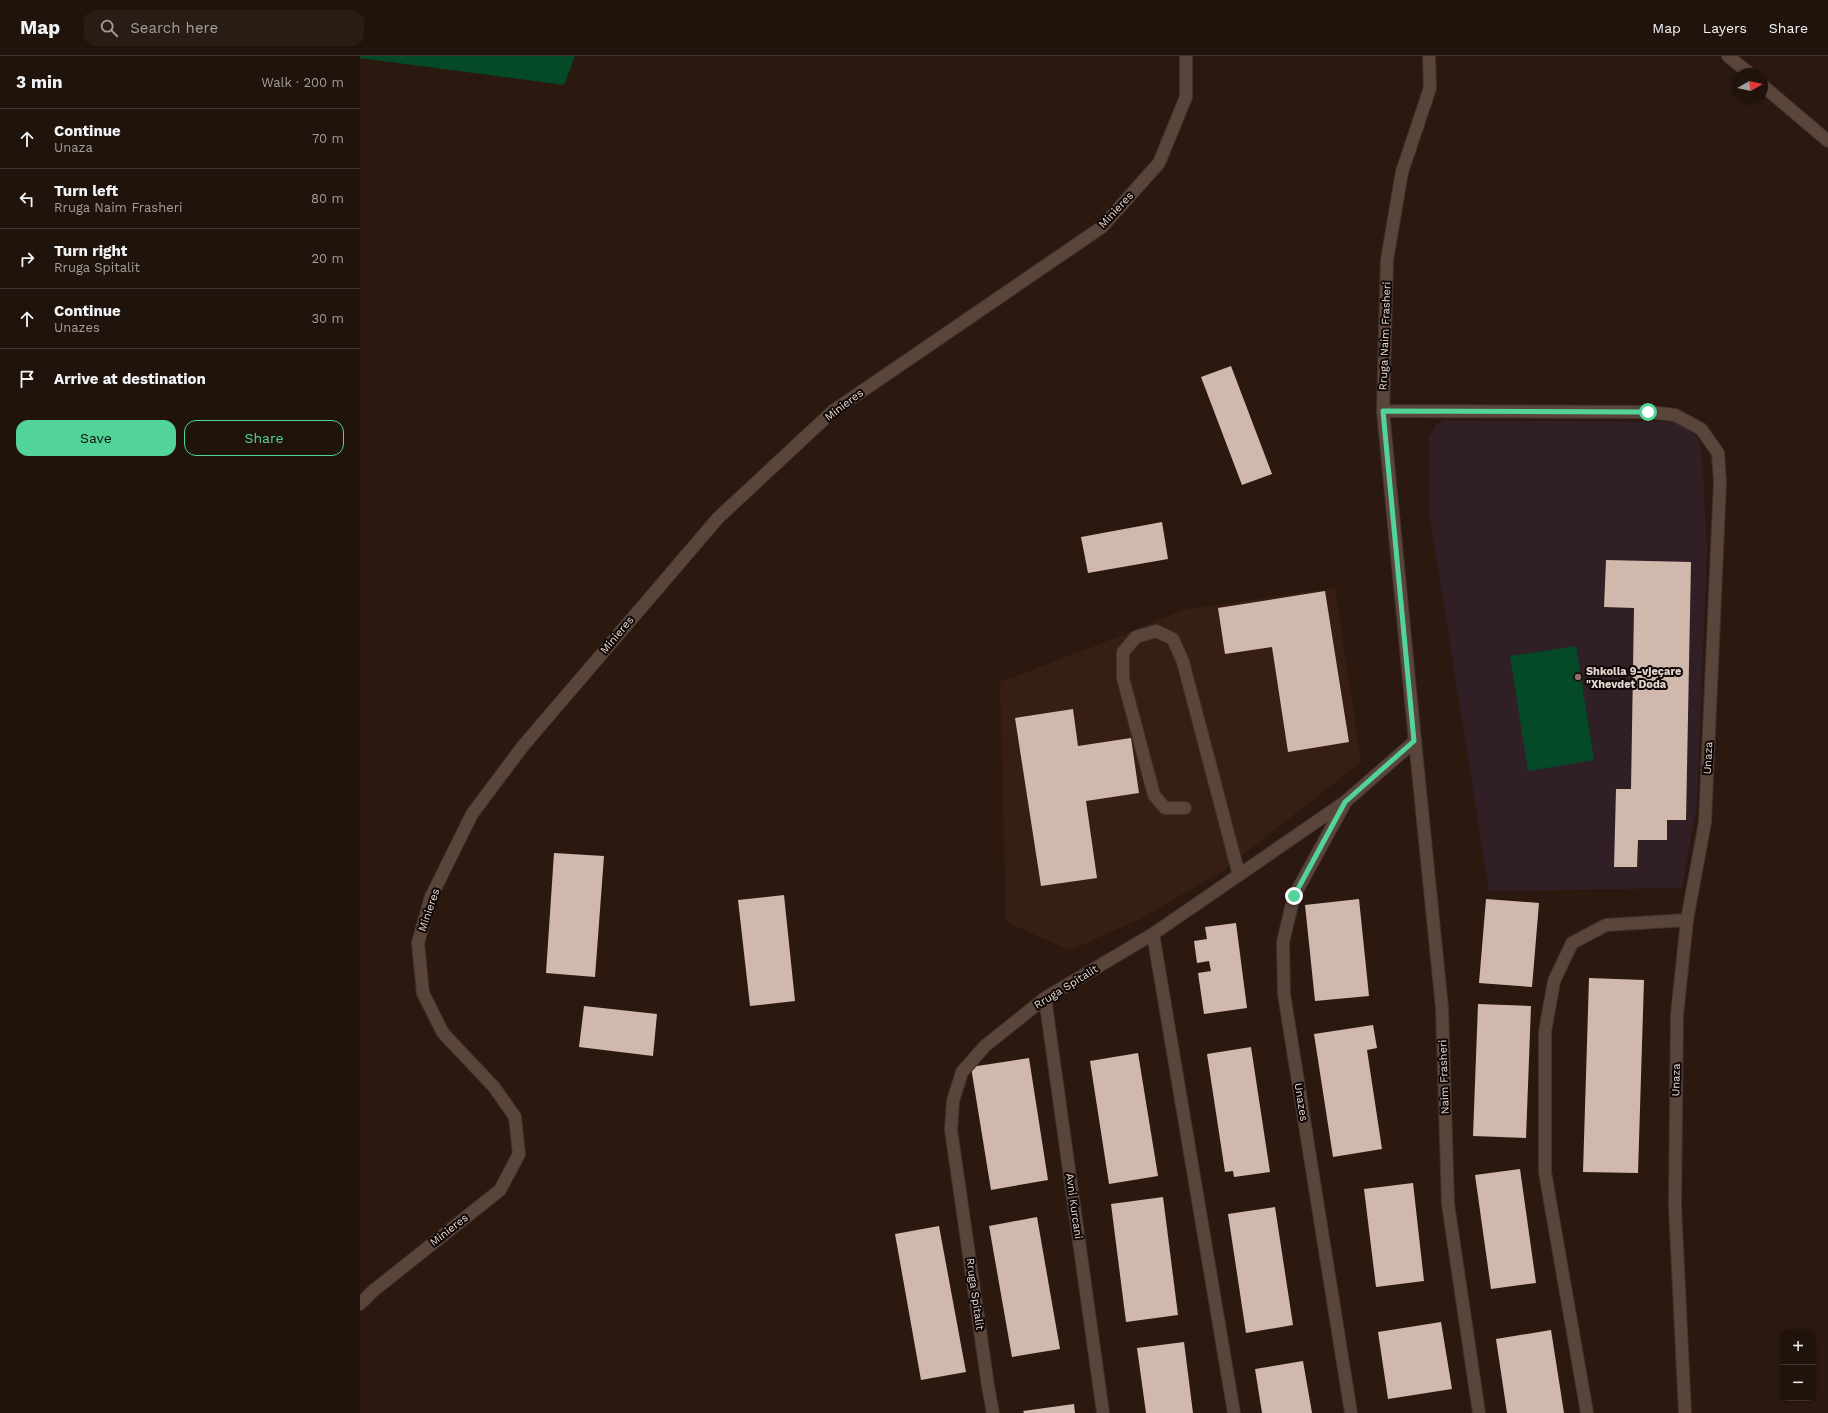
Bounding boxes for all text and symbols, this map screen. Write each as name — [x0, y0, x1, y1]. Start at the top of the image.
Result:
search box — [84, 10, 364, 46]
text: Map — [20, 16, 60, 39]
icon: search — [98, 17, 120, 39]
text: Search here — [130, 19, 218, 37]
text: Map — [1652, 20, 1681, 36]
text: Layers — [1703, 20, 1747, 36]
text: Share — [1769, 20, 1808, 36]
north arrow — [1732, 68, 1768, 104]
text: 3 min — [16, 72, 62, 92]
text: Walk · 200 m — [261, 75, 344, 90]
text: Continue — [54, 122, 121, 140]
icon: ahead — [16, 128, 38, 150]
text: 70 m — [312, 131, 344, 146]
text: Unaza — [54, 140, 93, 155]
text: Turn left — [54, 182, 118, 200]
icon: left — [16, 188, 38, 210]
street label: Minieres — [1096, 189, 1136, 231]
text: 80 m — [311, 191, 344, 206]
text: Rruga Naim Frasheri — [54, 200, 182, 215]
text: Turn right — [54, 242, 127, 260]
icon: right — [16, 248, 38, 270]
text: 20 m — [312, 251, 344, 266]
text: Rruga Spitalit — [54, 260, 140, 275]
street label: Rruga Naim Frasheri — [1377, 281, 1393, 391]
text: Continue — [54, 302, 121, 320]
icon: ahead — [16, 308, 38, 330]
text: 30 m — [312, 311, 344, 326]
text: Unazes — [54, 320, 100, 335]
icon: arrive — [16, 368, 38, 390]
text: Arrive at destination — [54, 370, 206, 388]
street label: Minieres — [822, 386, 866, 424]
route start — [1639, 403, 1657, 421]
button: Save — [16, 420, 176, 456]
button: Share — [184, 420, 344, 456]
street label: Minieres — [598, 613, 637, 656]
place label: Shkolla 9-vjeçare "Xhevdet Doda — [1586, 665, 1681, 691]
marker: Shkolla 9-vjeçare "Xhevdet Doda — [1573, 672, 1583, 682]
street label: Unaza — [1701, 741, 1715, 775]
street label: Minieres — [416, 886, 443, 933]
route end — [1285, 887, 1303, 905]
street label: Rruga Spitalit — [1032, 962, 1101, 1012]
street label: Naim Frasheri — [1436, 1039, 1452, 1115]
street label: Unaza — [1669, 1063, 1683, 1097]
street label: Unazes — [1292, 1082, 1310, 1122]
street label: Avni Kurcani — [1063, 1172, 1085, 1240]
street label: Minieres — [427, 1211, 471, 1249]
street label: Rruga Spitalit — [964, 1257, 987, 1331]
map controls — [1780, 1329, 1816, 1401]
button: + — [1780, 1329, 1816, 1365]
button: − — [1780, 1365, 1816, 1401]

